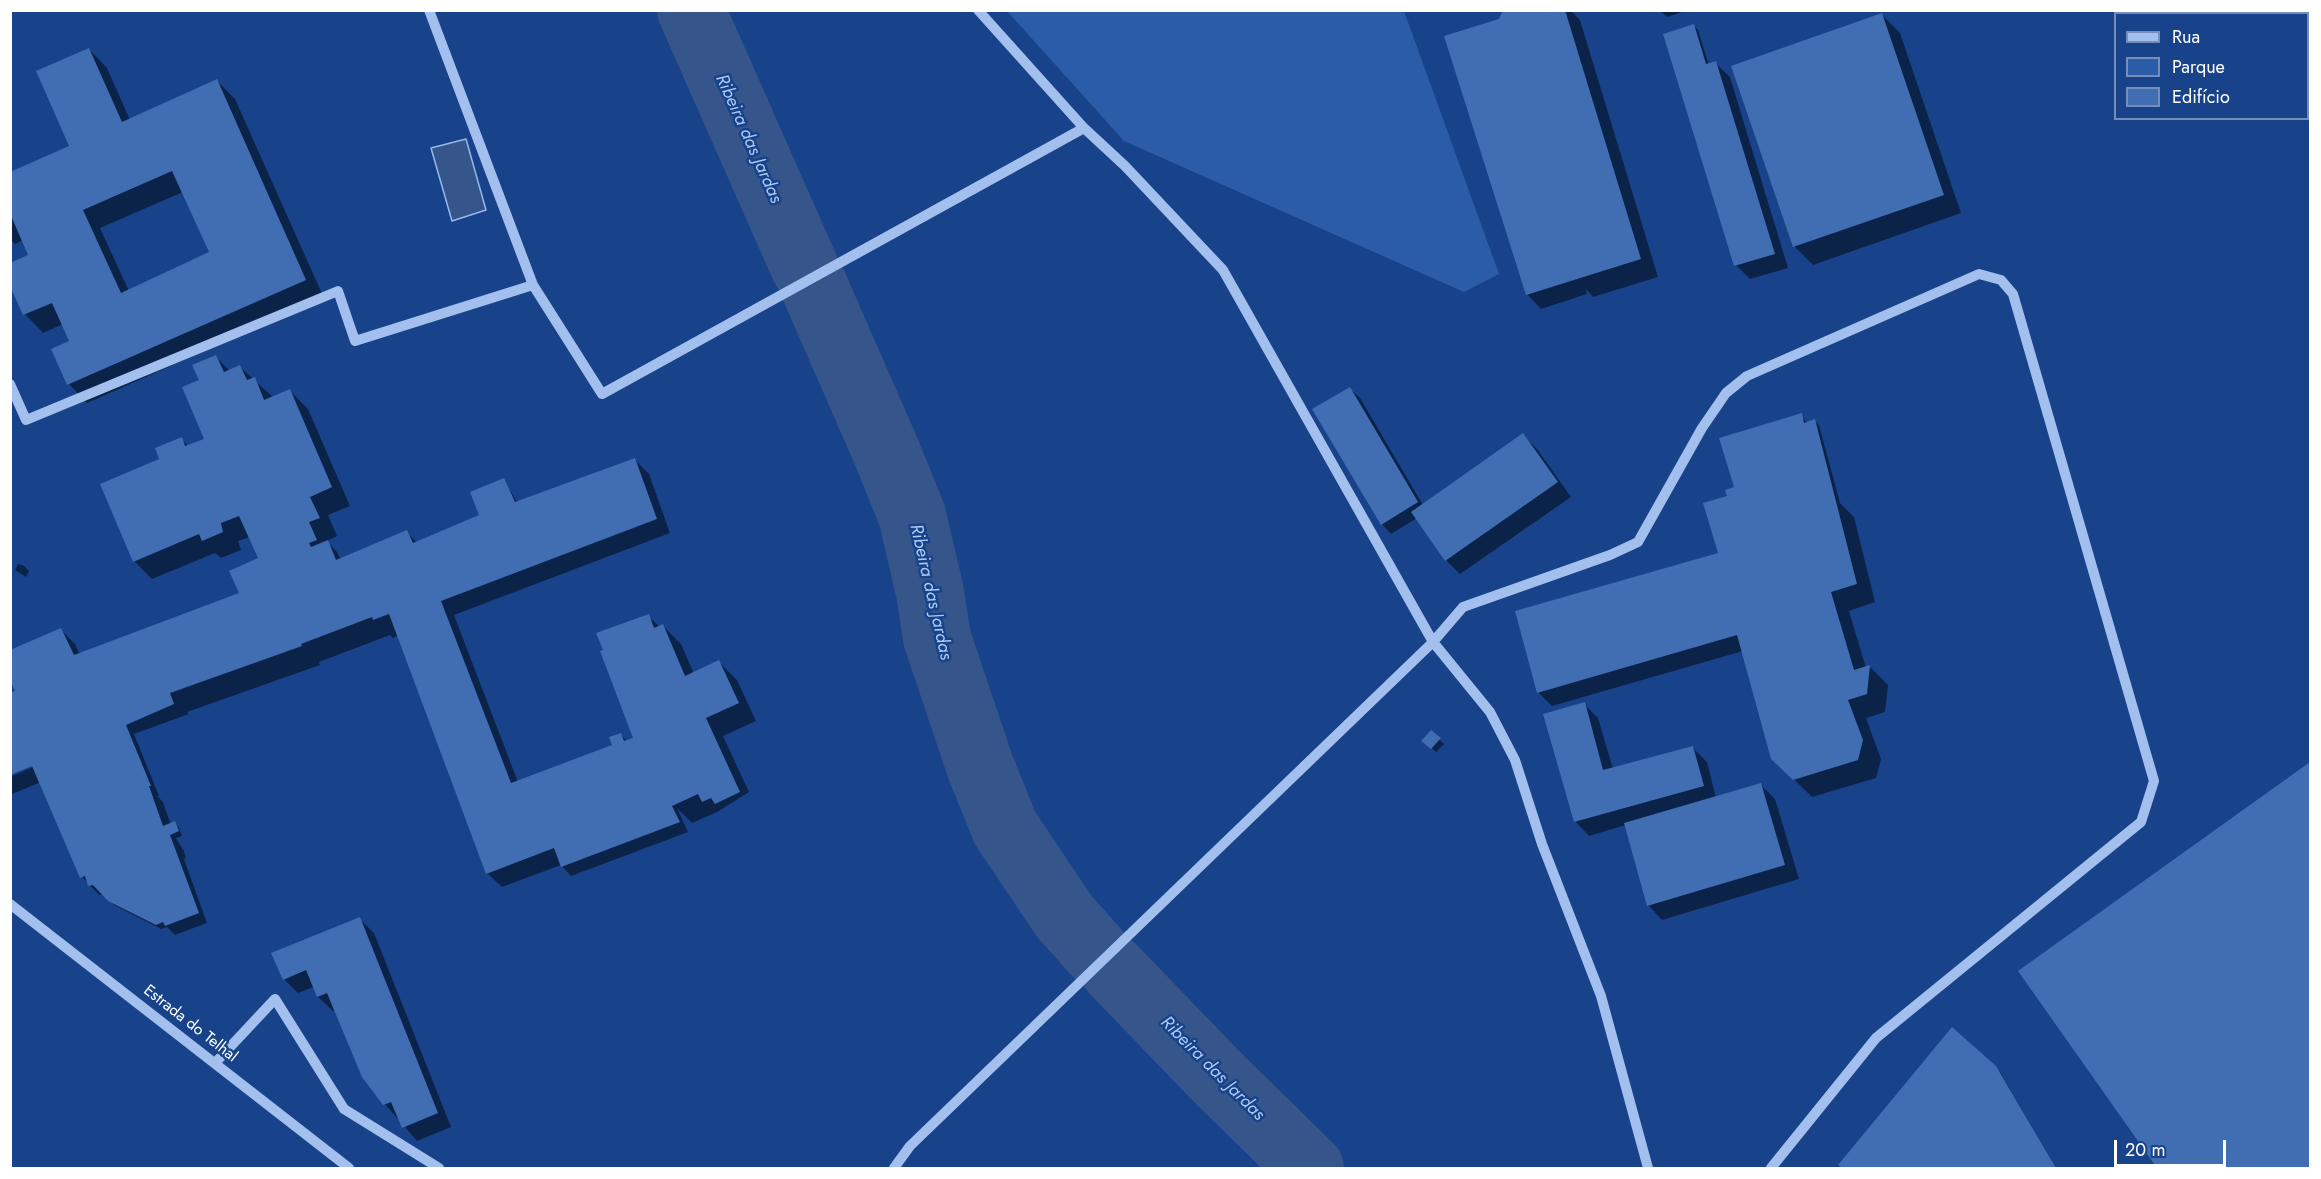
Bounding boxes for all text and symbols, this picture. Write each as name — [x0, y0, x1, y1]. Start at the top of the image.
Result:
legend — [2114, 12, 2309, 120]
text: Rua — [2172, 24, 2200, 50]
text: Parque — [2172, 54, 2225, 80]
water label: Ribeira das Jardas — [710, 71, 786, 207]
text: Edifício — [2172, 84, 2230, 110]
water label: Ribeira das Jardas — [904, 522, 956, 662]
street label: Estrada do Telhal — [139, 981, 241, 1067]
water label: Ribeira das Jardas — [1155, 1012, 1269, 1126]
scale bar — [2117, 1128, 2230, 1166]
text: 20 m — [2125, 1137, 2165, 1163]

